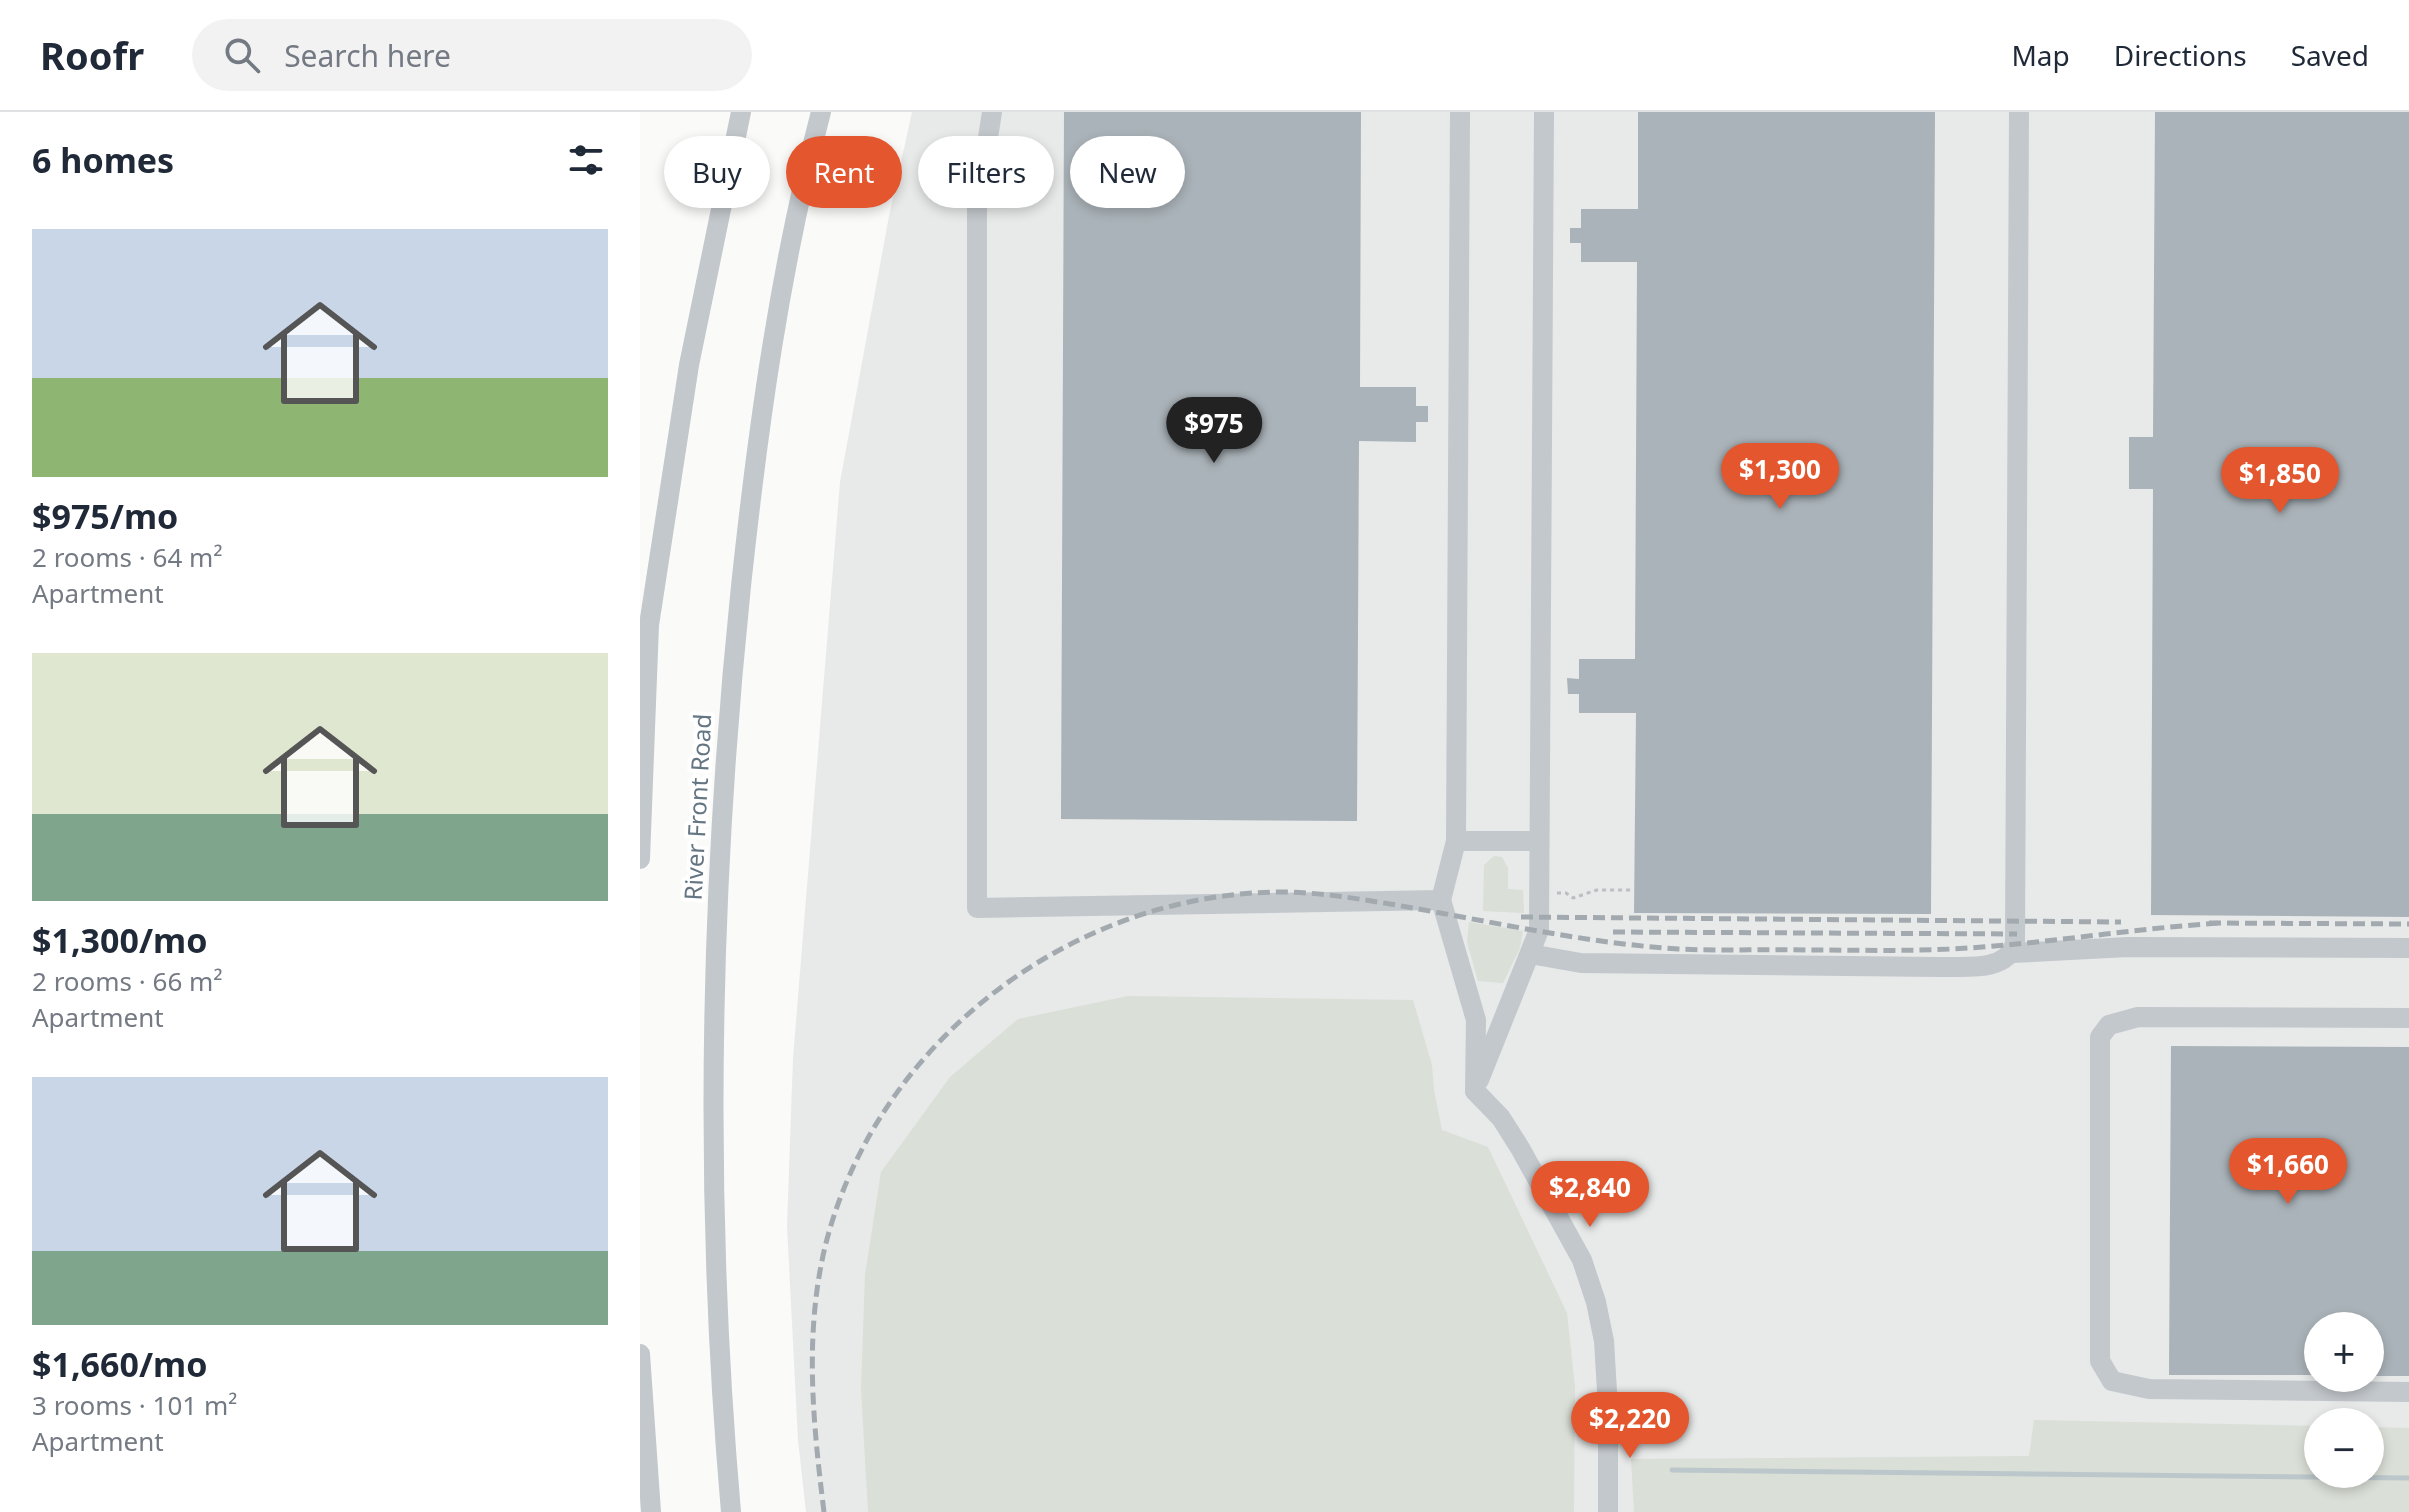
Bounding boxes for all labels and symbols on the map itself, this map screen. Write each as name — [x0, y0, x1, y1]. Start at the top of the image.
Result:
pin: $975 — [1167, 397, 1261, 465]
pin: $1,300 — [1715, 443, 1845, 511]
pin: $1,850 — [2215, 447, 2345, 515]
street label: River Front Road — [676, 713, 718, 901]
pin: $1,660 — [2223, 1138, 2353, 1206]
pin: $2,840 — [1525, 1161, 1655, 1229]
pin: $2,220 — [1565, 1392, 1695, 1460]

